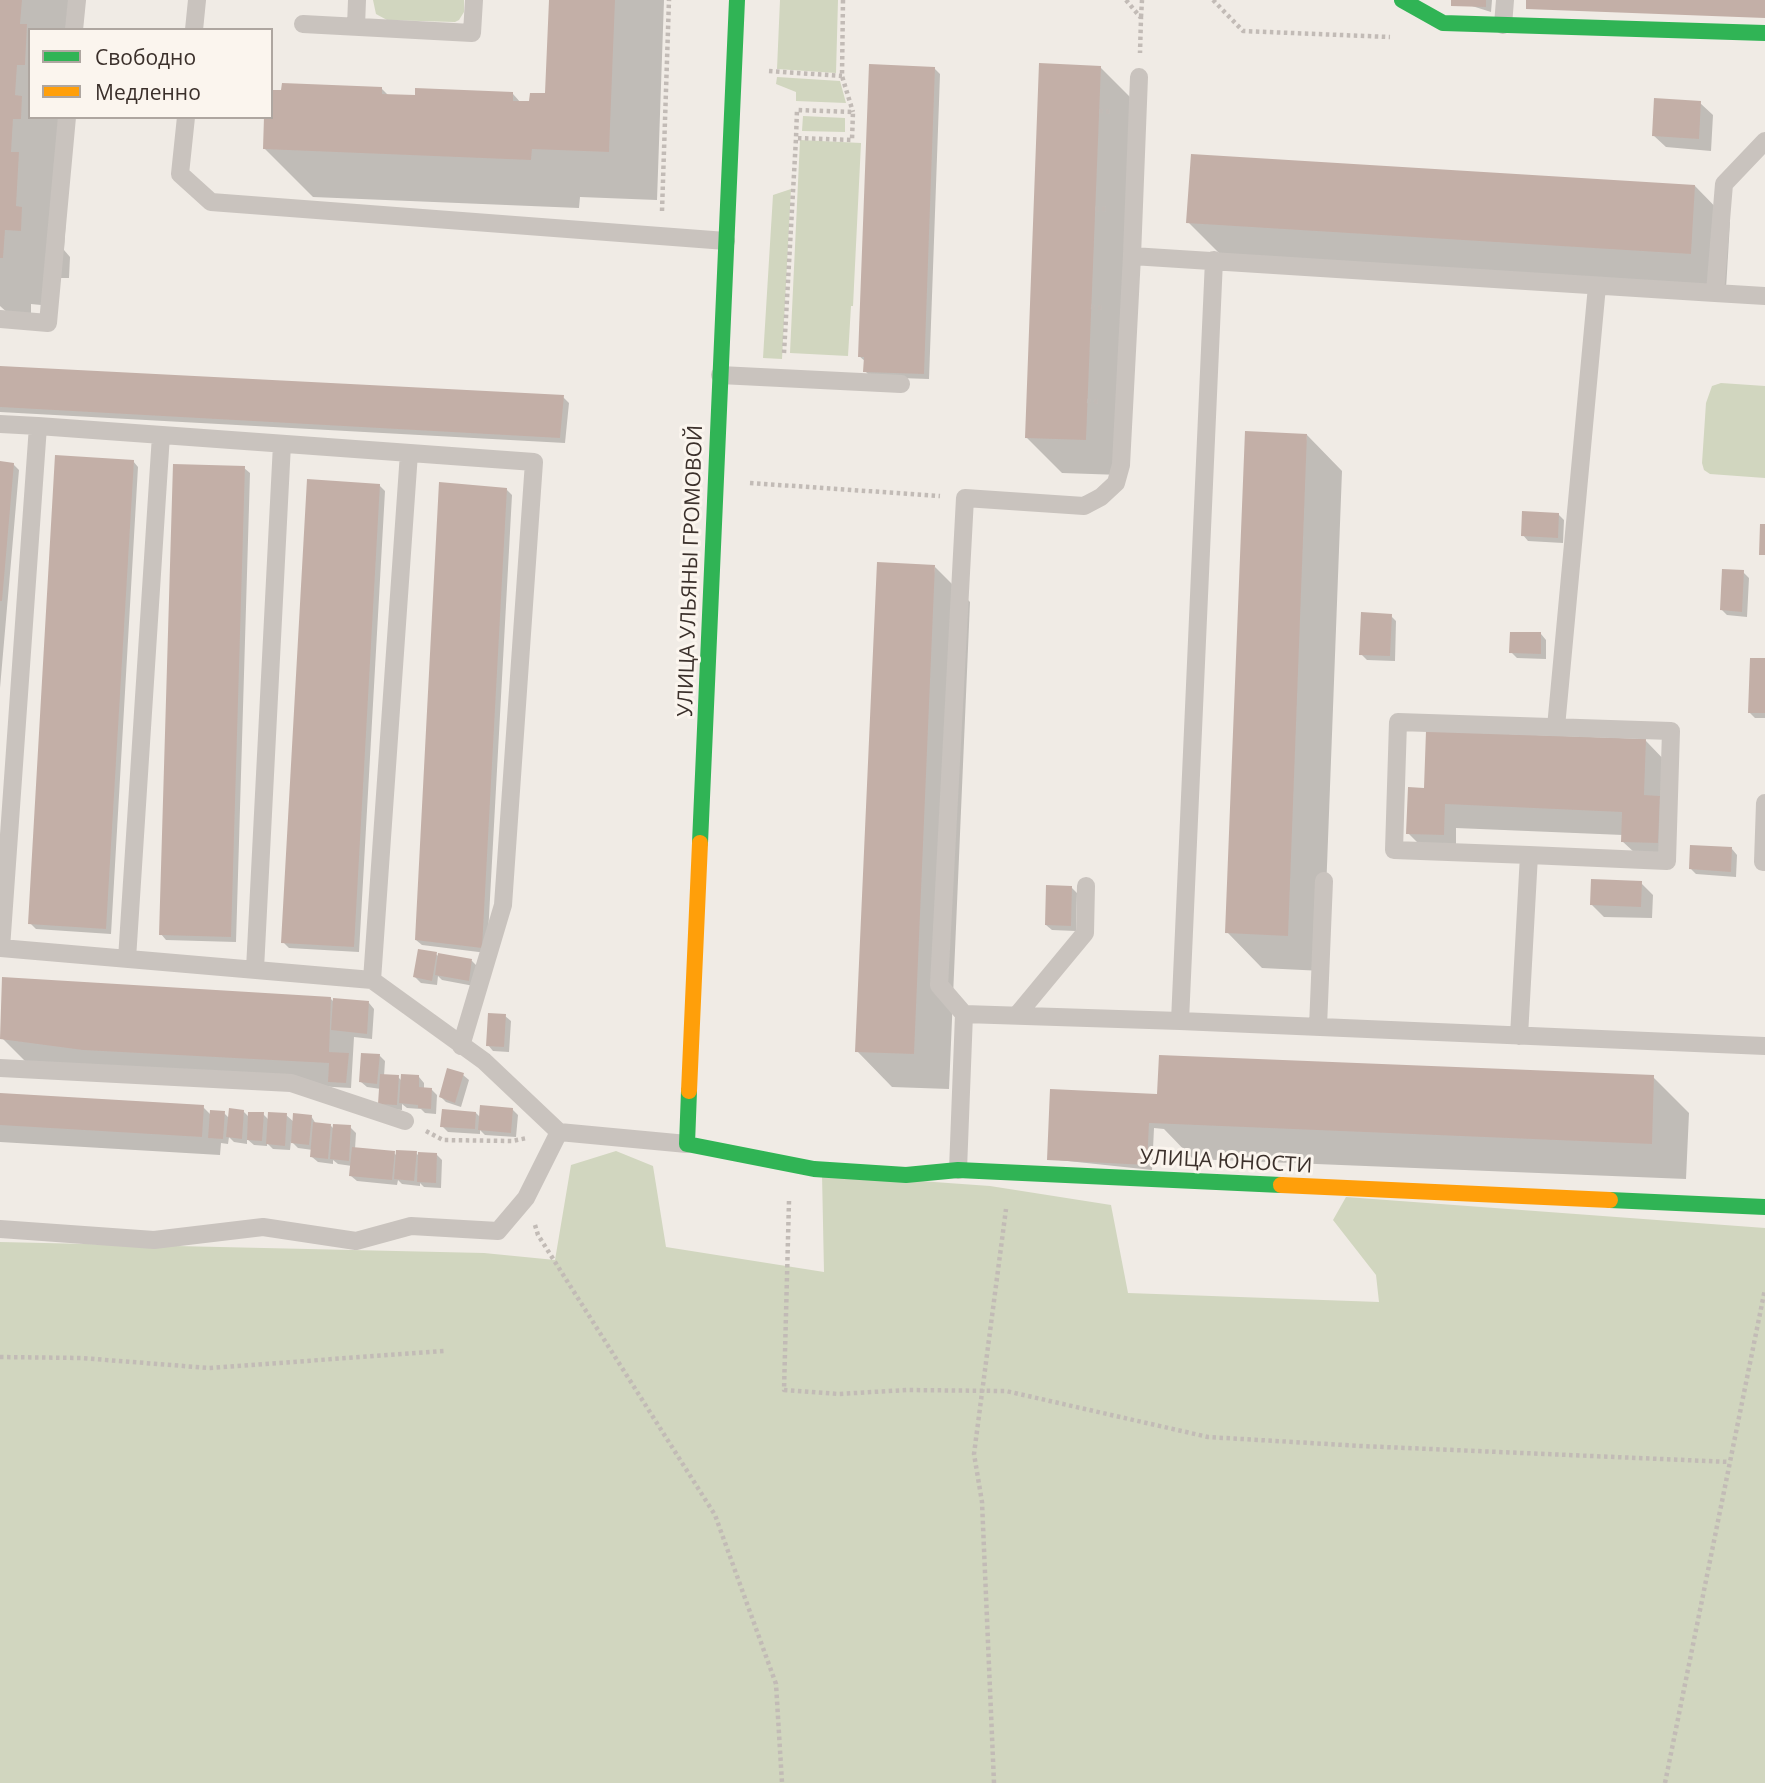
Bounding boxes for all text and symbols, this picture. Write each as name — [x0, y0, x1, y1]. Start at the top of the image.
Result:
legend — [28, 28, 273, 119]
text: Свободно — [95, 43, 196, 71]
text: Медленно — [95, 78, 201, 106]
street label: УЛИЦА УЛЬЯНЫ ГРОМОВОЙ — [673, 425, 709, 717]
street label: УЛИЦА ЮНОСТИ — [1139, 1145, 1313, 1179]

